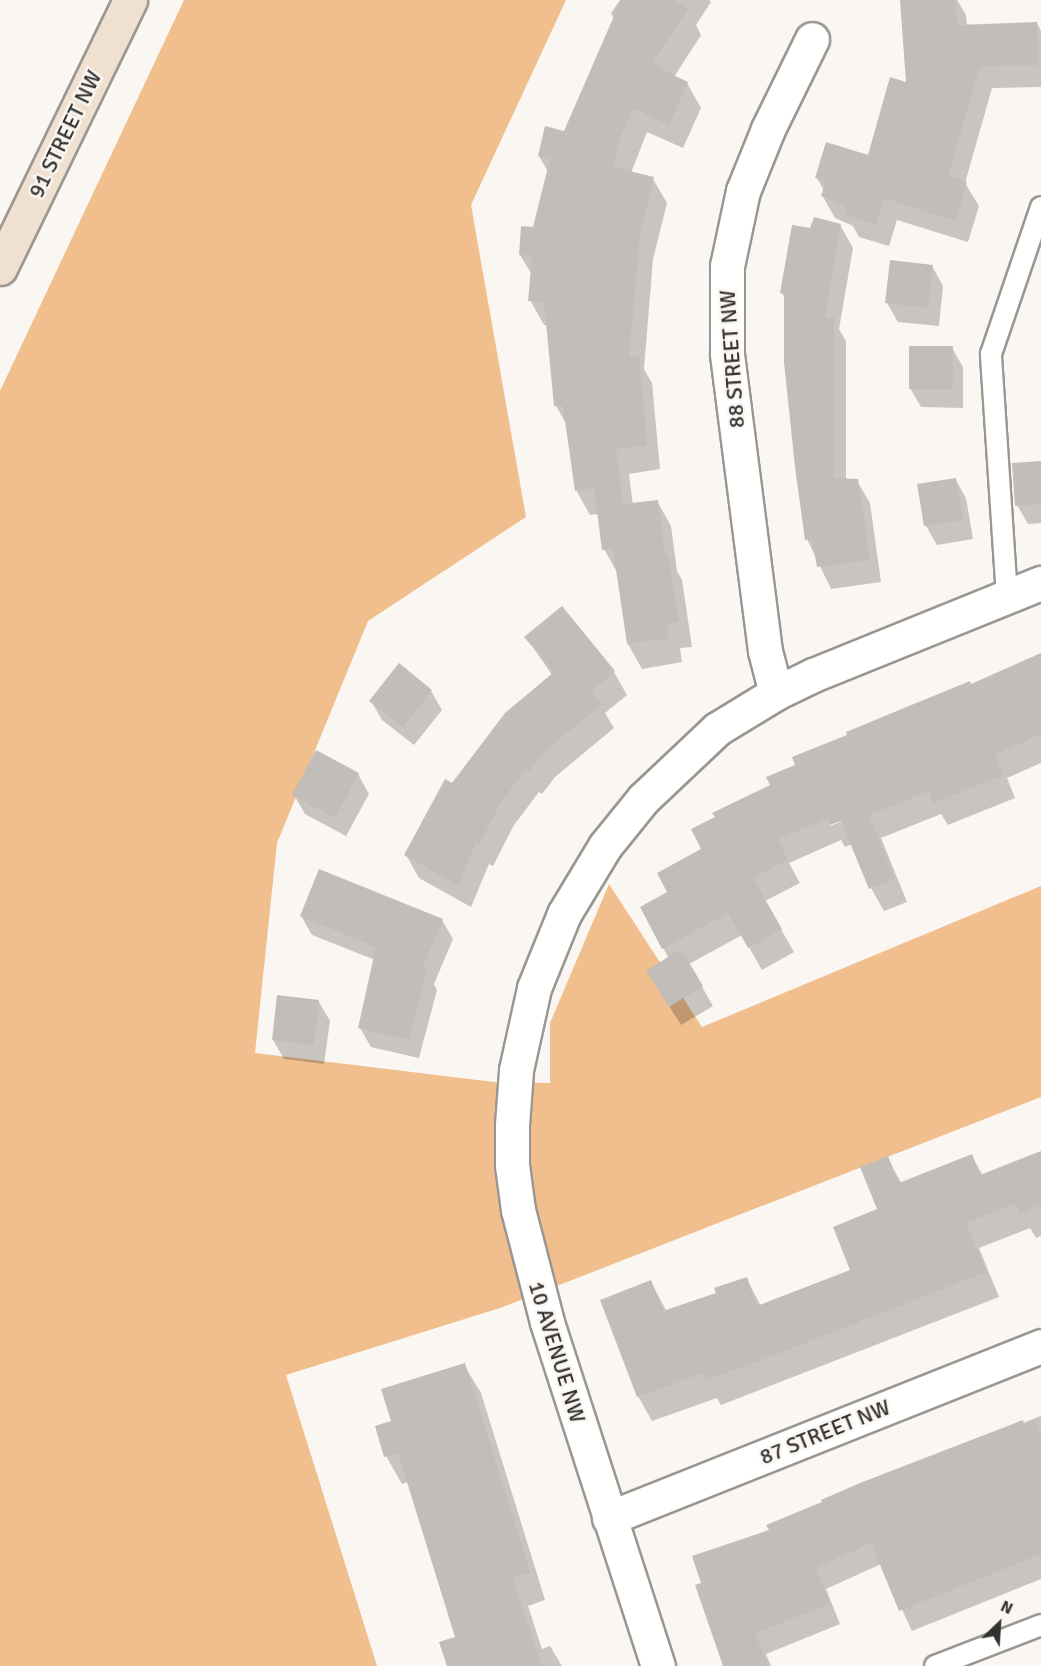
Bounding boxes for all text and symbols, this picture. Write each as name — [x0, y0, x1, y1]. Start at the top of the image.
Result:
street label: 91 STREET NW — [23, 66, 107, 202]
street label: 88 STREET NW — [714, 289, 750, 429]
street label: 10 AVENUE NW — [523, 1278, 591, 1426]
street label: 87 STREET NW — [756, 1394, 894, 1470]
north arrow — [969, 1594, 1029, 1654]
text: N — [997, 1596, 1016, 1619]

